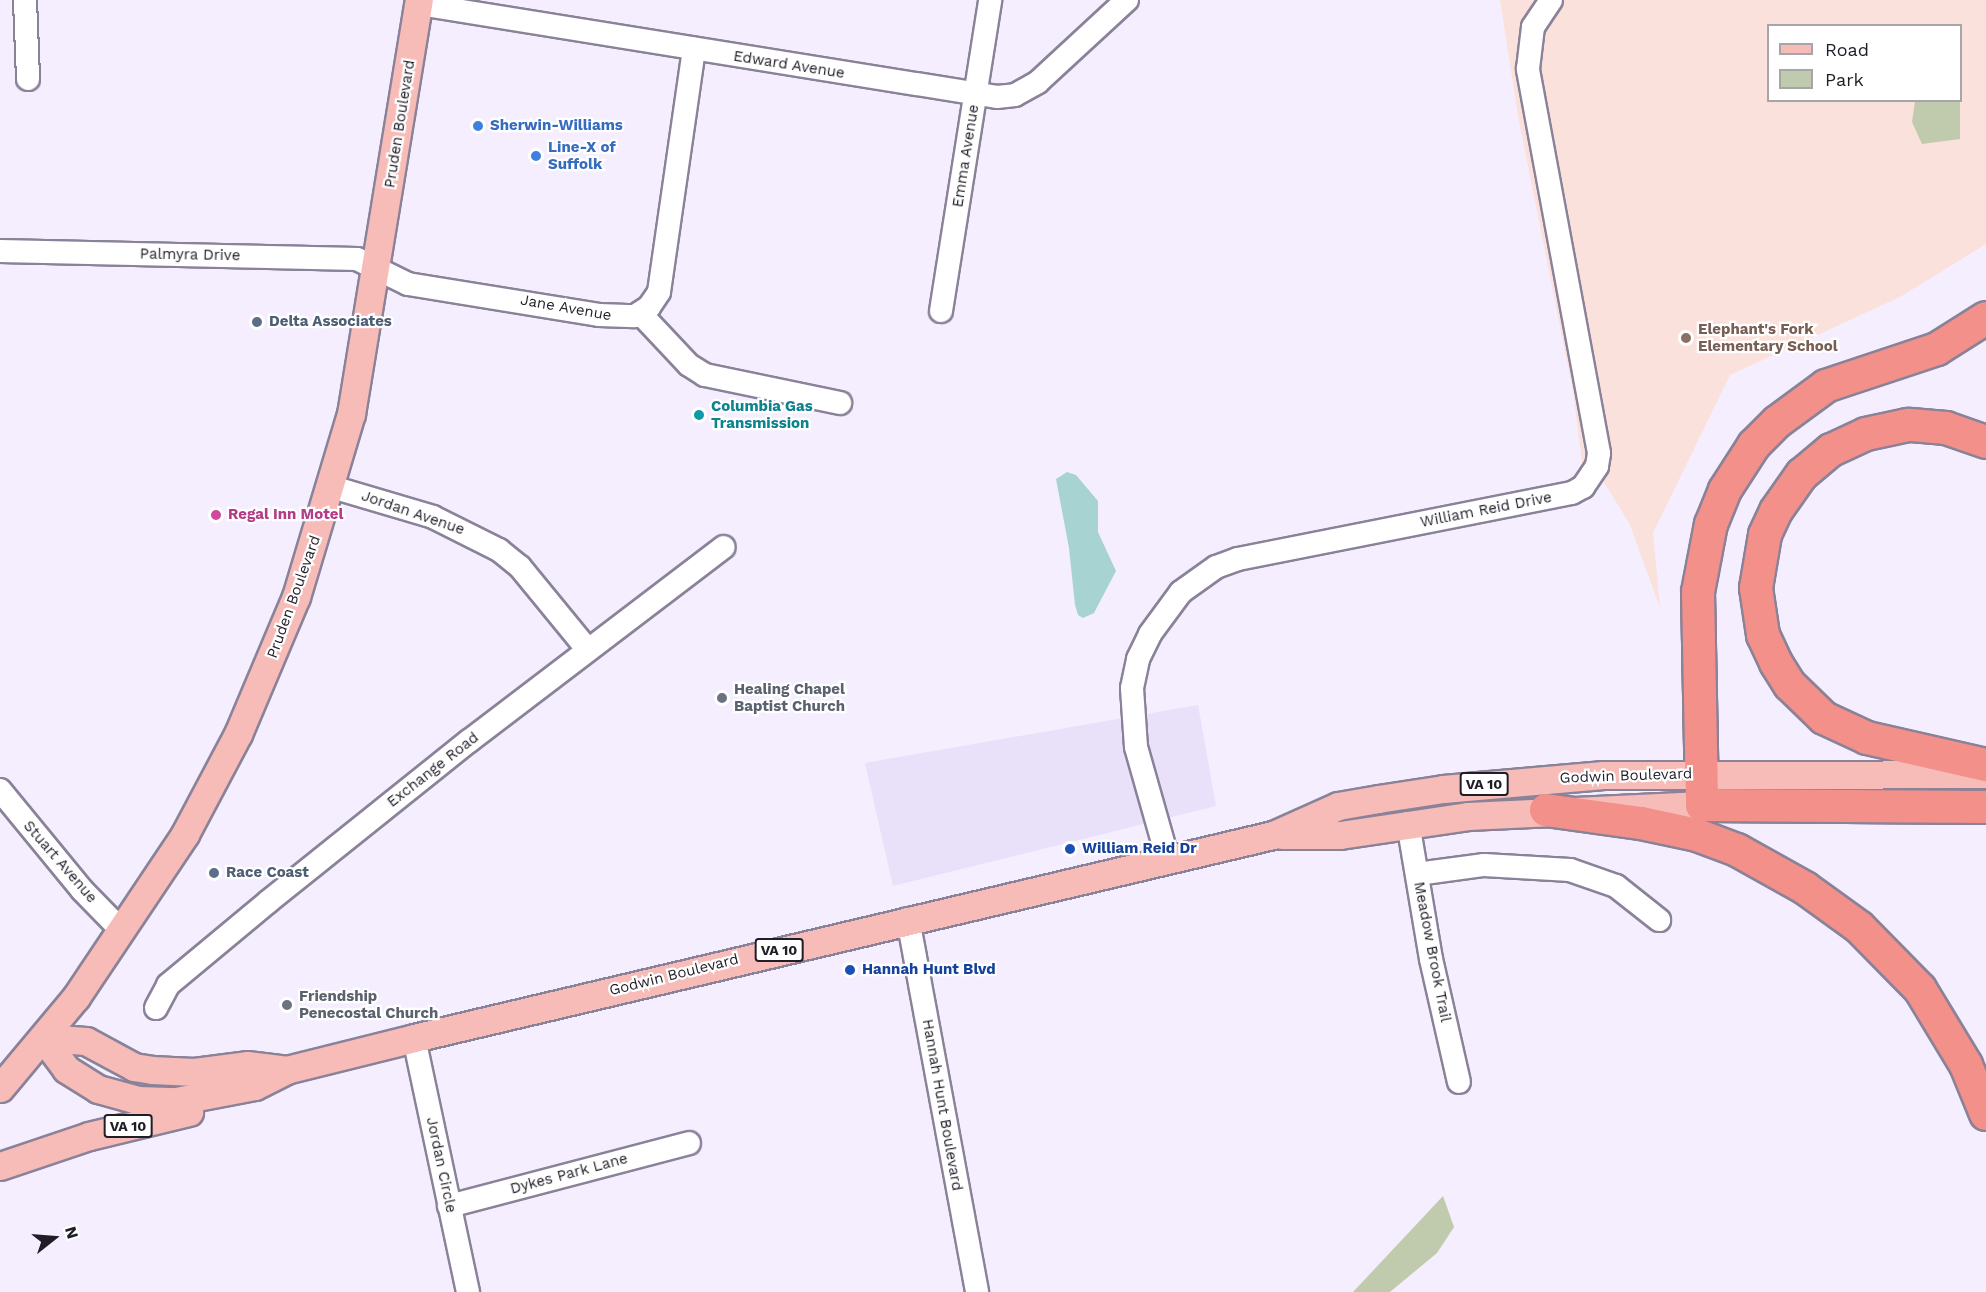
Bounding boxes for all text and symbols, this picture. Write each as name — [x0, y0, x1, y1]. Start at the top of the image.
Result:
legend — [1767, 24, 1962, 102]
text: Road — [1825, 39, 1869, 60]
street label: Edward Avenue — [732, 47, 846, 83]
street label: Pruden Boulevard — [381, 59, 419, 189]
text: Park — [1825, 69, 1864, 90]
street label: Emma Avenue — [949, 103, 983, 209]
place label: Sherwin-Williams — [490, 117, 623, 135]
marker: Sherwin-Williams — [471, 119, 485, 133]
place label: Line-X of Suffolk — [548, 138, 616, 173]
marker: Line-X of Suffolk — [529, 149, 543, 163]
street label: Palmyra Drive — [139, 245, 241, 265]
street label: Jane Avenue — [519, 291, 613, 325]
place label: Delta Associates — [269, 313, 392, 331]
marker: Delta Associates — [250, 315, 264, 329]
place label: Elephant's Fork Elementary School — [1698, 320, 1838, 355]
marker: Elephant's Fork Elementary School — [1679, 331, 1693, 345]
place label: Columbia Gas Transmission — [711, 397, 813, 432]
marker: Columbia Gas Transmission — [692, 408, 706, 422]
street label: Jordan Avenue — [359, 487, 467, 539]
street label: William Reid Drive — [1419, 488, 1553, 532]
place label: Regal Inn Motel — [228, 506, 344, 524]
marker: Regal Inn Motel — [209, 508, 223, 522]
street label: Pruden Boulevard — [263, 533, 325, 661]
place label: Healing Chapel Baptist Church — [734, 680, 845, 715]
marker: Healing Chapel Baptist Church — [715, 691, 729, 705]
street label: Exchange Road — [384, 729, 482, 811]
street label: Godwin Boulevard — [1559, 765, 1693, 787]
road number: VA 10 — [1458, 773, 1510, 795]
street label: Stuart Avenue — [19, 817, 101, 907]
place label: William Reid Dr — [1082, 840, 1197, 858]
marker: William Reid Dr — [1063, 842, 1077, 856]
place label: Race Coast — [226, 864, 309, 882]
marker: Race Coast — [207, 866, 221, 880]
street label: Meadow Brook Trail — [1409, 880, 1455, 1024]
road number: VA 10 — [754, 939, 804, 961]
street label: Godwin Boulevard — [607, 950, 741, 1000]
place label: Hannah Hunt Blvd — [862, 961, 996, 979]
marker: Hannah Hunt Blvd — [843, 963, 857, 977]
place label: Friendship Penecostal Church — [299, 987, 438, 1022]
marker: Friendship Penecostal Church — [280, 998, 294, 1012]
street label: Hannah Hunt Boulevard — [918, 1018, 966, 1192]
road number: VA 10 — [102, 1115, 154, 1137]
street label: Jordan Circle — [422, 1116, 460, 1214]
street label: Dykes Park Lane — [508, 1150, 630, 1198]
north arrow — [24, 1208, 84, 1268]
text: N — [61, 1224, 83, 1241]

